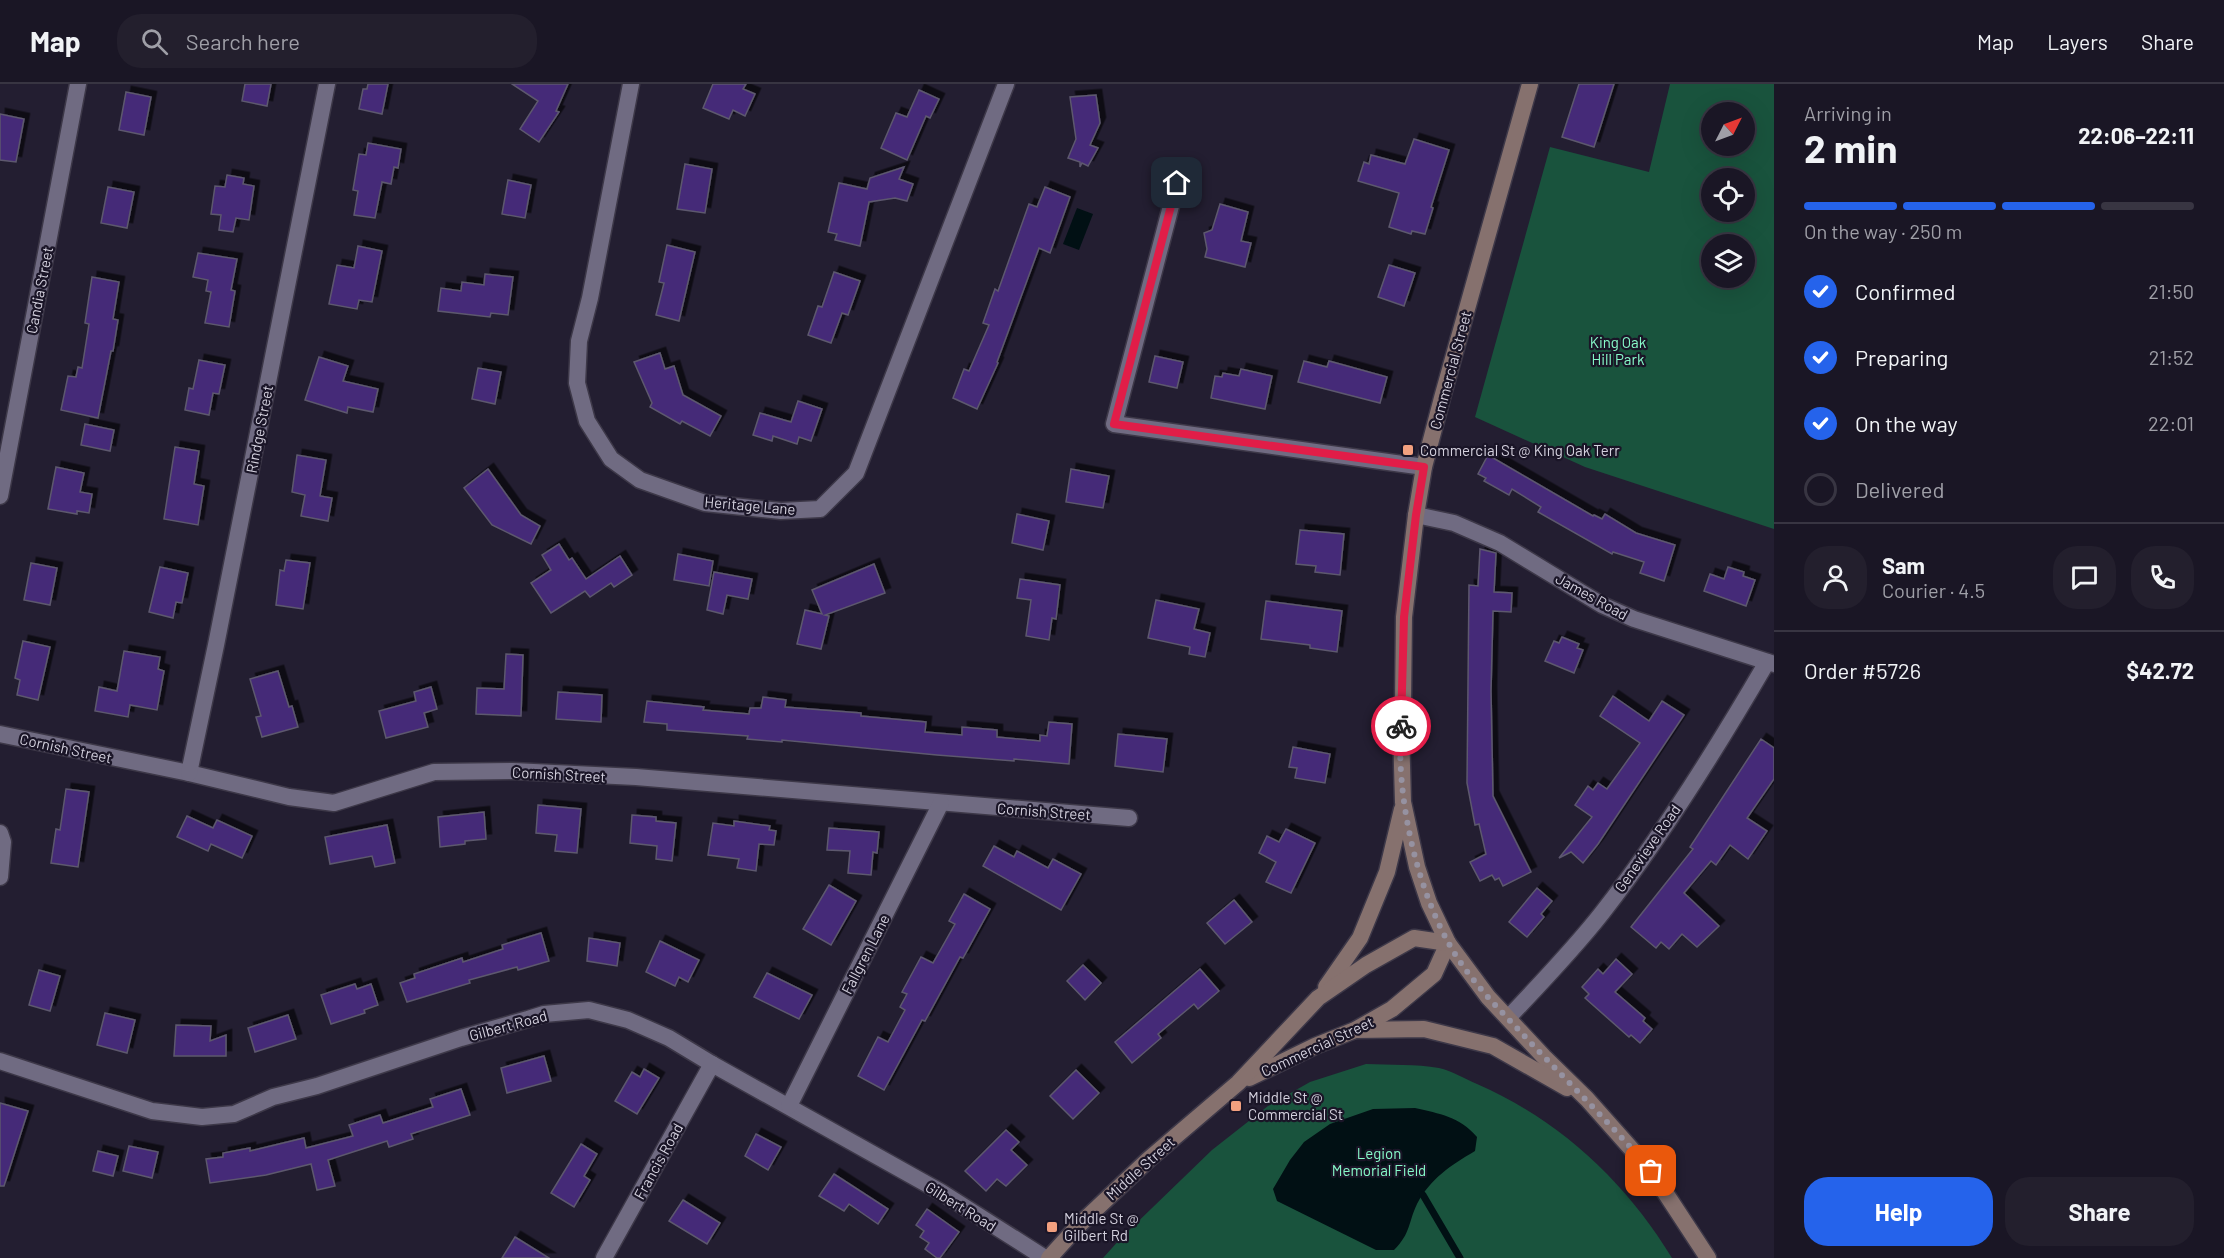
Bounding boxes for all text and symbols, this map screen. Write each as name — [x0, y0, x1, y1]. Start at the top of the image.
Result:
search box — [117, 14, 537, 68]
text: Map — [30, 24, 81, 58]
icon: search — [138, 25, 171, 58]
text: Search here — [186, 28, 300, 54]
text: Map — [1977, 29, 2014, 54]
text: Layers — [2047, 29, 2108, 54]
text: Share — [2141, 29, 2194, 54]
text: Arriving in — [1804, 101, 1892, 125]
north arrow — [1701, 102, 1755, 156]
map controls — [1701, 102, 1755, 288]
text: 22:06–22:11 — [2078, 122, 2194, 148]
text: 2 min — [1804, 124, 1897, 171]
pin — [1151, 157, 1202, 208]
icon: home — [1160, 166, 1193, 199]
button: locate — [1701, 168, 1755, 222]
text: On the way · 250 m — [1804, 219, 1962, 243]
button: layers — [1701, 234, 1755, 288]
street label: Candia Street — [22, 245, 56, 335]
icon: check — [1804, 275, 1837, 308]
text: Confirmed — [1855, 278, 1955, 304]
text: 21:50 — [2148, 279, 2194, 303]
street label: Commercial Street — [1426, 309, 1474, 431]
park label: King Oak Hill Park — [1590, 333, 1647, 368]
icon: check — [1804, 341, 1837, 374]
text: Preparing — [1855, 344, 1948, 370]
text: 21:52 — [2149, 345, 2194, 369]
street label: Rindge Street — [242, 384, 276, 474]
icon: check — [1804, 407, 1837, 440]
text: On the way — [1855, 410, 1958, 436]
text: 22:01 — [2148, 411, 2194, 435]
place label: Commercial St @ King Oak Terr — [1420, 441, 1620, 459]
marker: Commercial St @ King Oak Terr — [1401, 443, 1415, 457]
text: Delivered — [1855, 476, 1944, 502]
street label: Heritage Lane — [704, 492, 796, 518]
button: person — [1804, 546, 1867, 609]
button: chat — [2053, 546, 2116, 609]
button: phone — [2131, 546, 2194, 609]
text: Sam — [1882, 552, 1925, 578]
street label: James Road — [1553, 569, 1631, 623]
text: Courier · 4.5 — [1882, 578, 1985, 602]
text: Order #5726 — [1804, 657, 1921, 683]
text: $42.72 — [2127, 657, 2194, 683]
courier — [1371, 696, 1431, 756]
icon: bike — [1385, 710, 1418, 743]
street label: Cornish Street — [18, 729, 114, 767]
street label: Cornish Street — [512, 763, 606, 785]
street label: Cornish Street — [997, 799, 1091, 823]
street label: Genevieve Road — [1610, 801, 1684, 895]
street label: Fallgren Lane — [837, 911, 893, 997]
street label: Gilbert Road — [467, 1006, 549, 1044]
street label: Commercial Street — [1258, 1012, 1376, 1080]
place label: Middle St @ Commercial St — [1248, 1088, 1343, 1123]
marker: Middle St @ Commercial St — [1229, 1099, 1243, 1113]
street label: Francis Road — [630, 1120, 686, 1202]
street label: Middle Street — [1102, 1132, 1178, 1204]
park label: Legion Memorial Field — [1332, 1144, 1426, 1179]
pin — [1625, 1145, 1676, 1196]
icon: bag — [1634, 1154, 1667, 1187]
street label: Gilbert Road — [922, 1177, 1000, 1235]
button: Help — [1804, 1177, 1993, 1246]
button: Share — [2005, 1177, 2194, 1246]
place label: Middle St @ Gilbert Rd — [1064, 1209, 1139, 1244]
marker: Middle St @ Gilbert Rd — [1045, 1220, 1059, 1234]

